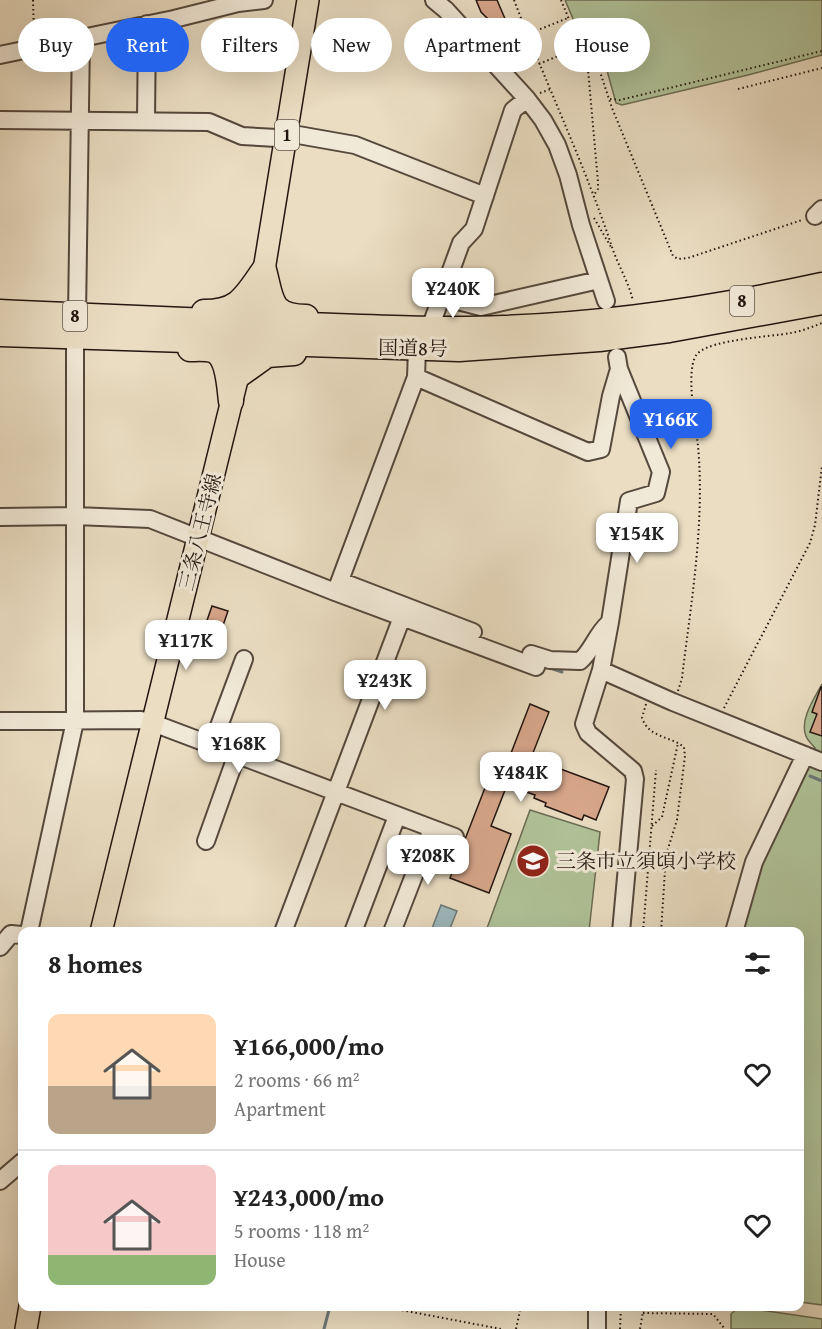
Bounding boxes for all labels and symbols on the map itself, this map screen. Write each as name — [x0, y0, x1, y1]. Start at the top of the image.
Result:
road number: 1 — [275, 120, 299, 150]
pin: ¥240K — [411, 268, 495, 319]
road number: 8 — [730, 286, 754, 316]
road number: 8 — [63, 301, 87, 331]
street label: 国道8号 — [378, 332, 448, 363]
pin: ¥166K — [629, 399, 713, 450]
street label: 三条八王寺線 — [171, 470, 228, 594]
pin: ¥154K — [595, 513, 679, 564]
pin: ¥117K — [144, 620, 228, 671]
pin: ¥243K — [343, 660, 427, 711]
pin: ¥168K — [197, 723, 281, 774]
pin: ¥484K — [479, 752, 563, 803]
pin: ¥208K — [386, 835, 470, 886]
school or university icon: 三条市立須頃小学校 — [515, 843, 551, 879]
place label: 三条市立須頃小学校 — [556, 846, 736, 875]

